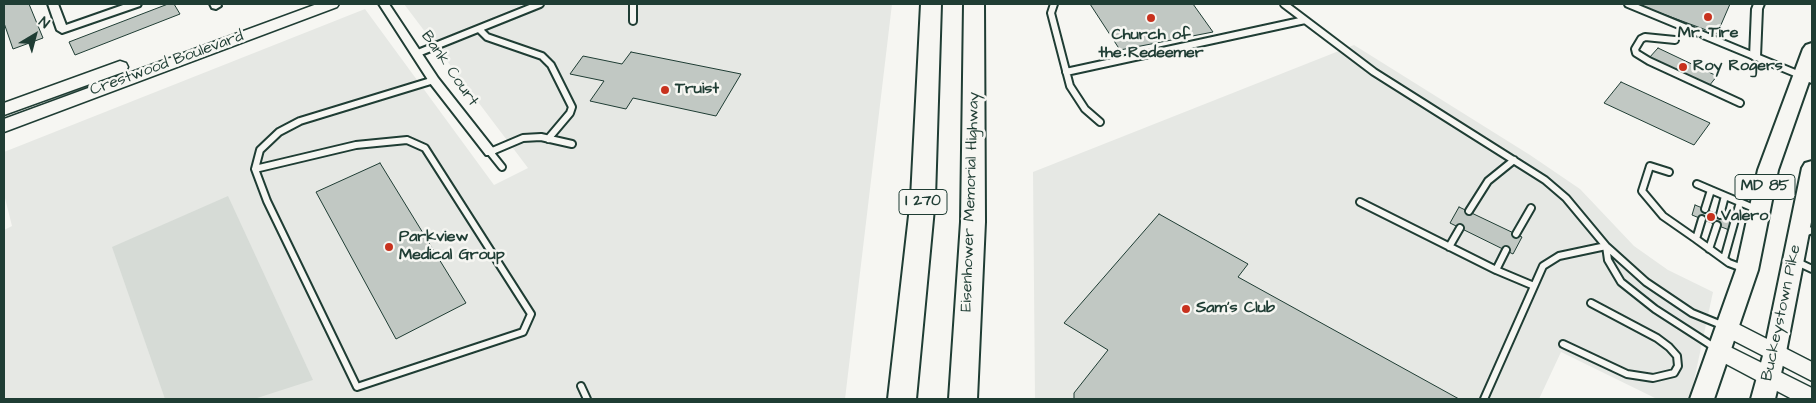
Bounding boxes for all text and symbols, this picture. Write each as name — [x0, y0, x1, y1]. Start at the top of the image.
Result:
north arrow — [10, 10, 60, 60]
marker: Mr. Tire — [1702, 11, 1714, 23]
text: N — [35, 12, 54, 34]
marker: Church of the Redeemer — [1145, 12, 1157, 24]
place label: Mr. Tire — [1678, 24, 1738, 44]
place label: Church of the Redeemer — [1099, 26, 1203, 64]
street label: Crestwood Boulevard — [88, 27, 246, 101]
street label: Bank Court — [416, 28, 482, 110]
place label: Roy Rogers — [1693, 57, 1783, 77]
marker: Roy Rogers — [1677, 61, 1689, 73]
place label: Truist — [675, 80, 719, 100]
marker: Truist — [659, 84, 671, 96]
street label: Eisenhower Memorial Highway — [958, 92, 984, 312]
road number: MD 85 — [1735, 174, 1795, 200]
road number: I 270 — [899, 190, 947, 214]
place label: Valero — [1721, 207, 1768, 227]
marker: Valero — [1705, 211, 1717, 223]
place label: Parkview Medical Group — [399, 228, 505, 266]
marker: Parkview Medical Group — [383, 241, 395, 253]
street label: Buckeystown Pike — [1758, 243, 1806, 383]
place label: Sam's Club — [1196, 299, 1275, 319]
marker: Sam's Club — [1180, 303, 1192, 315]

